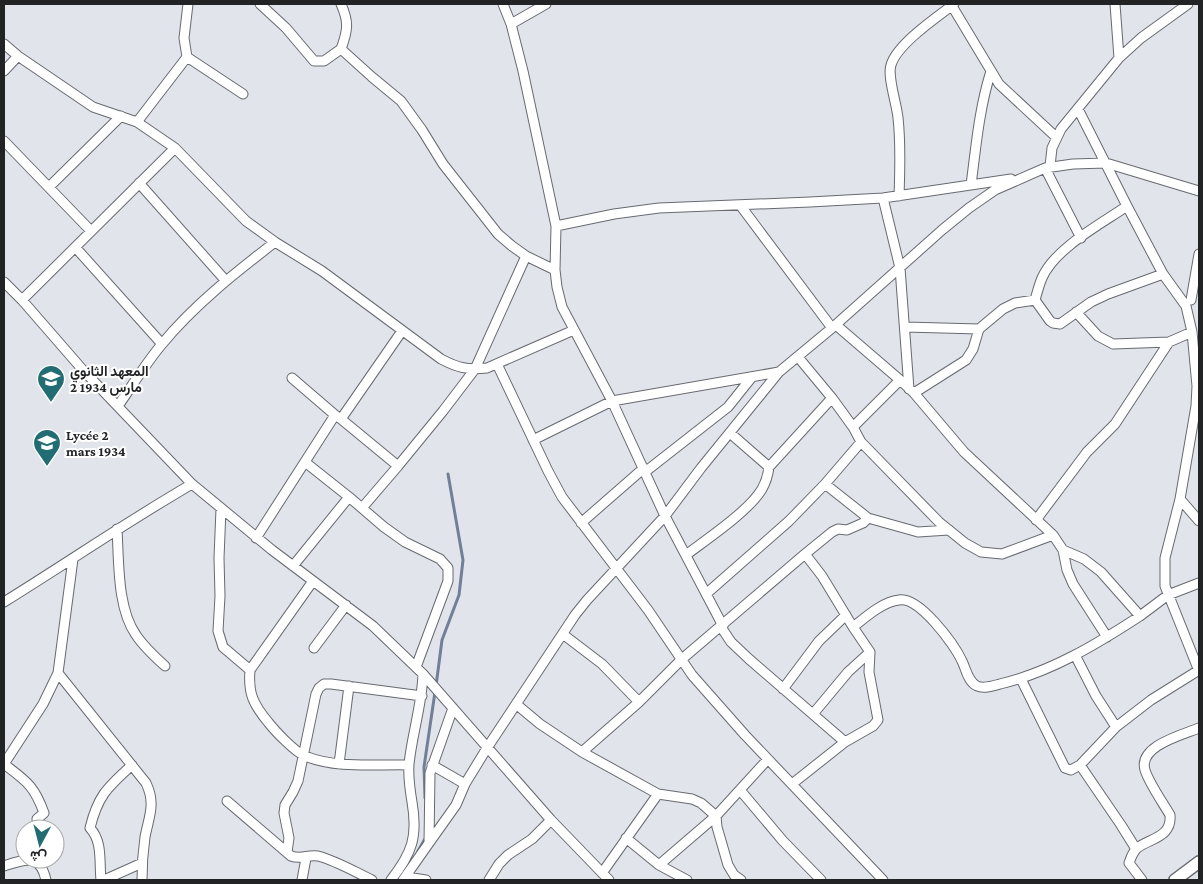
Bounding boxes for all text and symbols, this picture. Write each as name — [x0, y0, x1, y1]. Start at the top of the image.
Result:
place label: المعهد الثانوي 2 مارس 1934 — [70, 363, 149, 396]
school or university icon: المعهد الثانوي 2 مارس 1934 — [36, 364, 66, 403]
place label: Lycée 2 mars 1934 — [66, 427, 126, 459]
school or university icon: Lycée 2 mars 1934 — [32, 428, 62, 467]
north arrow — [15, 819, 65, 869]
text: ش — [29, 847, 48, 866]

